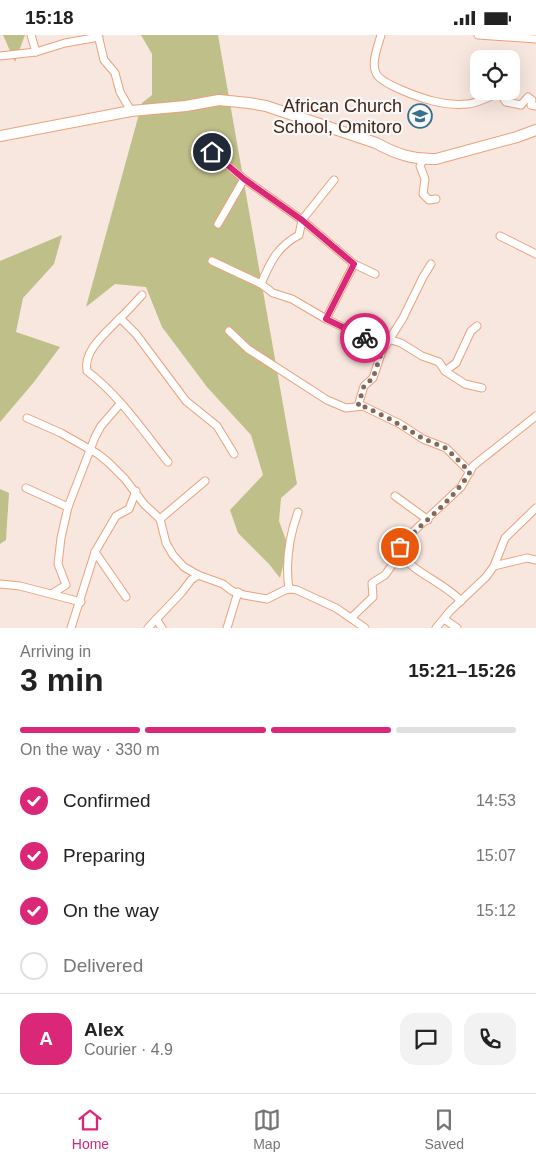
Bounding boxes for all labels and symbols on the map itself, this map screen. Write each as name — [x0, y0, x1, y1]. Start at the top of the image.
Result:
place label: African Church School, Omitoro — [273, 96, 402, 137]
school or university icon: African Church School, Omitoro — [407, 103, 433, 129]
pin — [191, 131, 233, 173]
courier — [340, 313, 390, 363]
pin — [379, 526, 421, 568]

